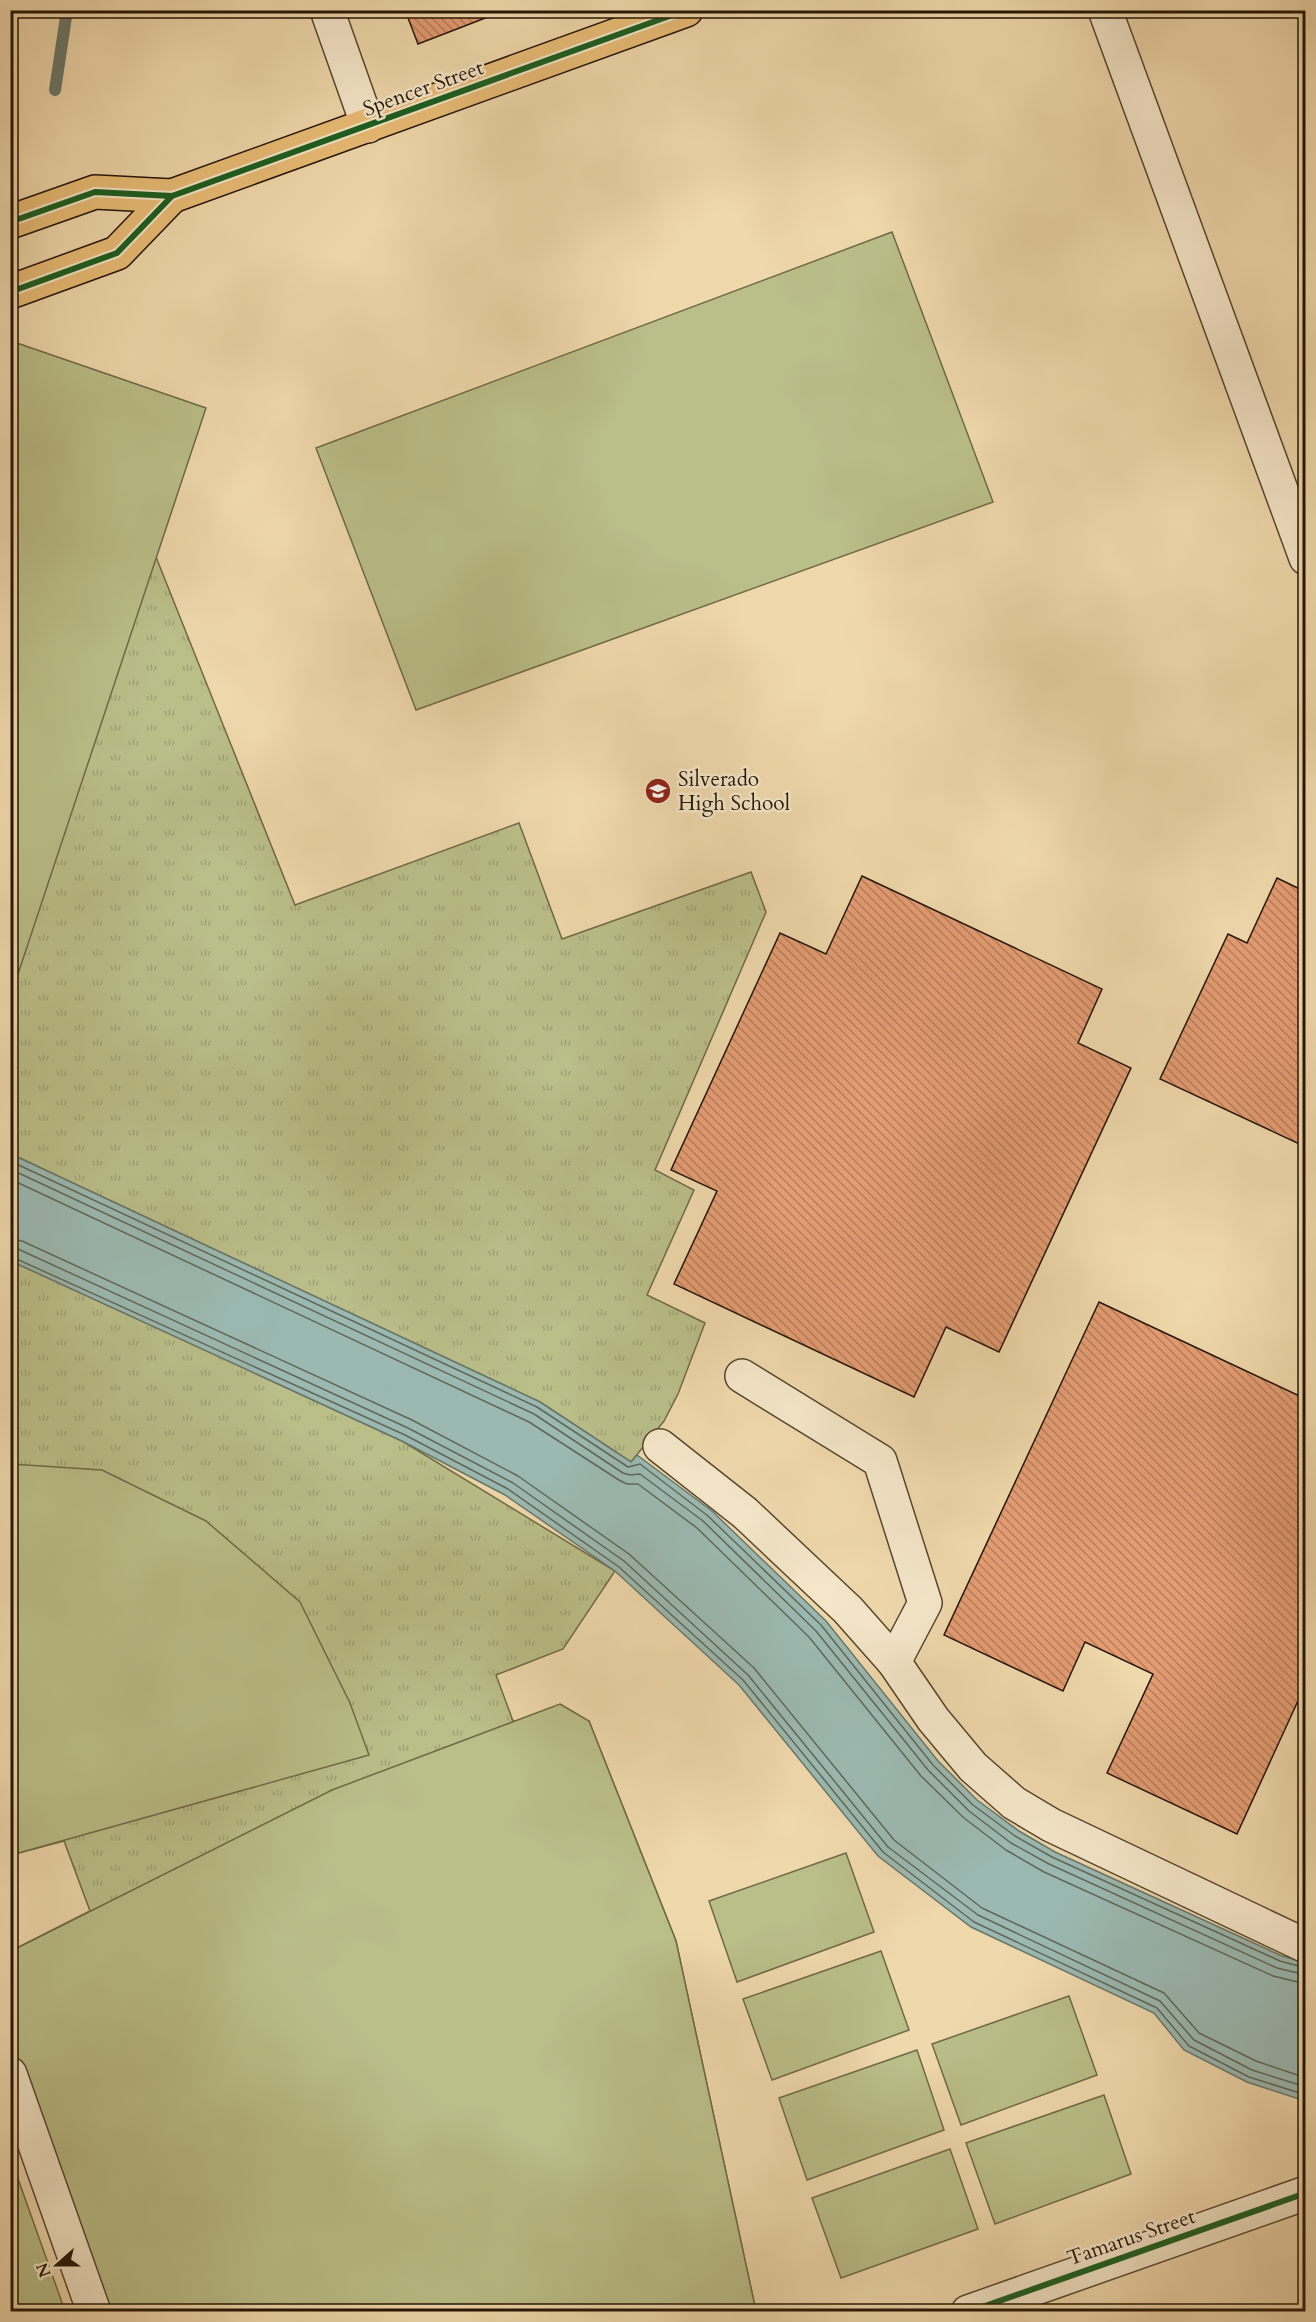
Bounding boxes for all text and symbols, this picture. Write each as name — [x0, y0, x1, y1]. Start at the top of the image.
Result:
street label: Spencer Street — [359, 53, 488, 124]
place label: Silverado High School — [678, 765, 790, 818]
school or university icon: Silverado High School — [643, 776, 673, 806]
street label: Tamarus Street — [1063, 2202, 1199, 2273]
north arrow — [27, 2235, 87, 2295]
text: N — [31, 2259, 57, 2280]

